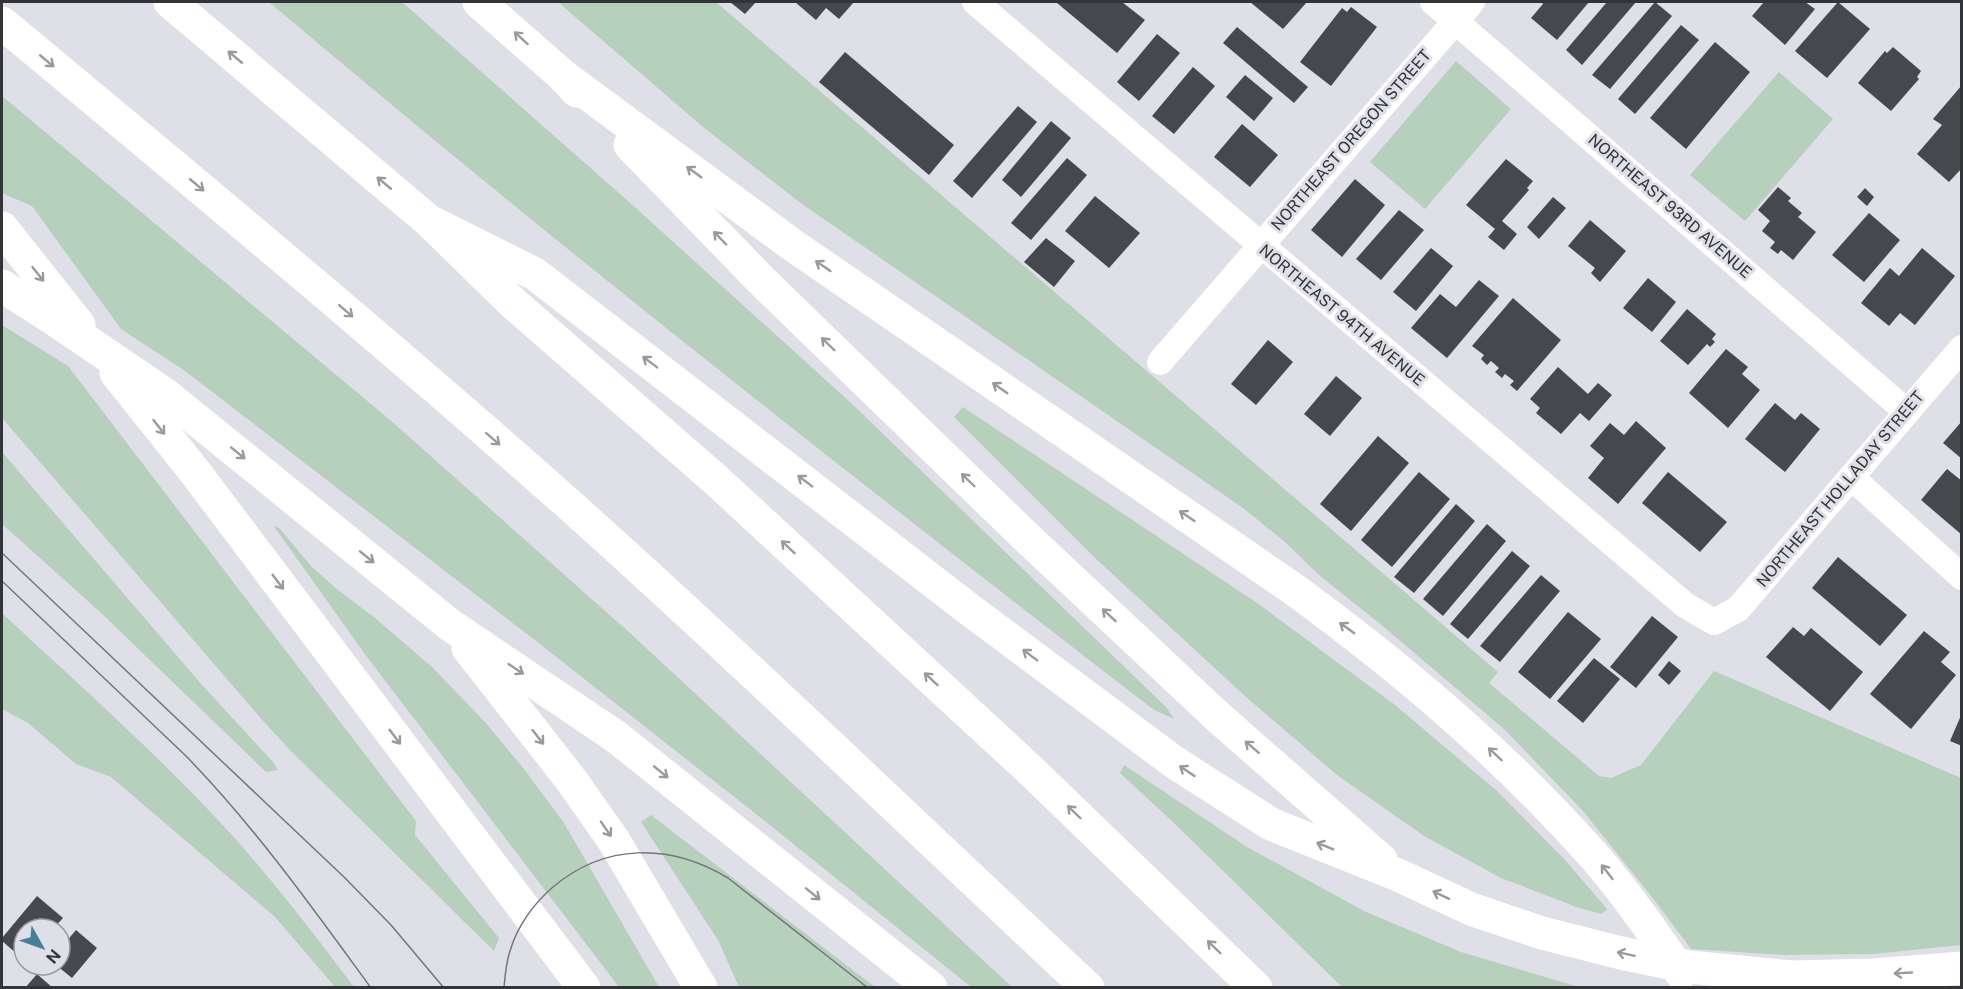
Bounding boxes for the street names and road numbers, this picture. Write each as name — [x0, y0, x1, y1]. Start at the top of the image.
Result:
street label: NORTHEAST OREGON STREET — [1267, 45, 1435, 234]
street label: NORTHEAST 93RD AVENUE — [1584, 130, 1756, 282]
street label: NORTHEAST 94TH AVENUE — [1256, 240, 1428, 390]
street label: NORTHEAST HOLLADAY STREET — [1752, 387, 1928, 591]

